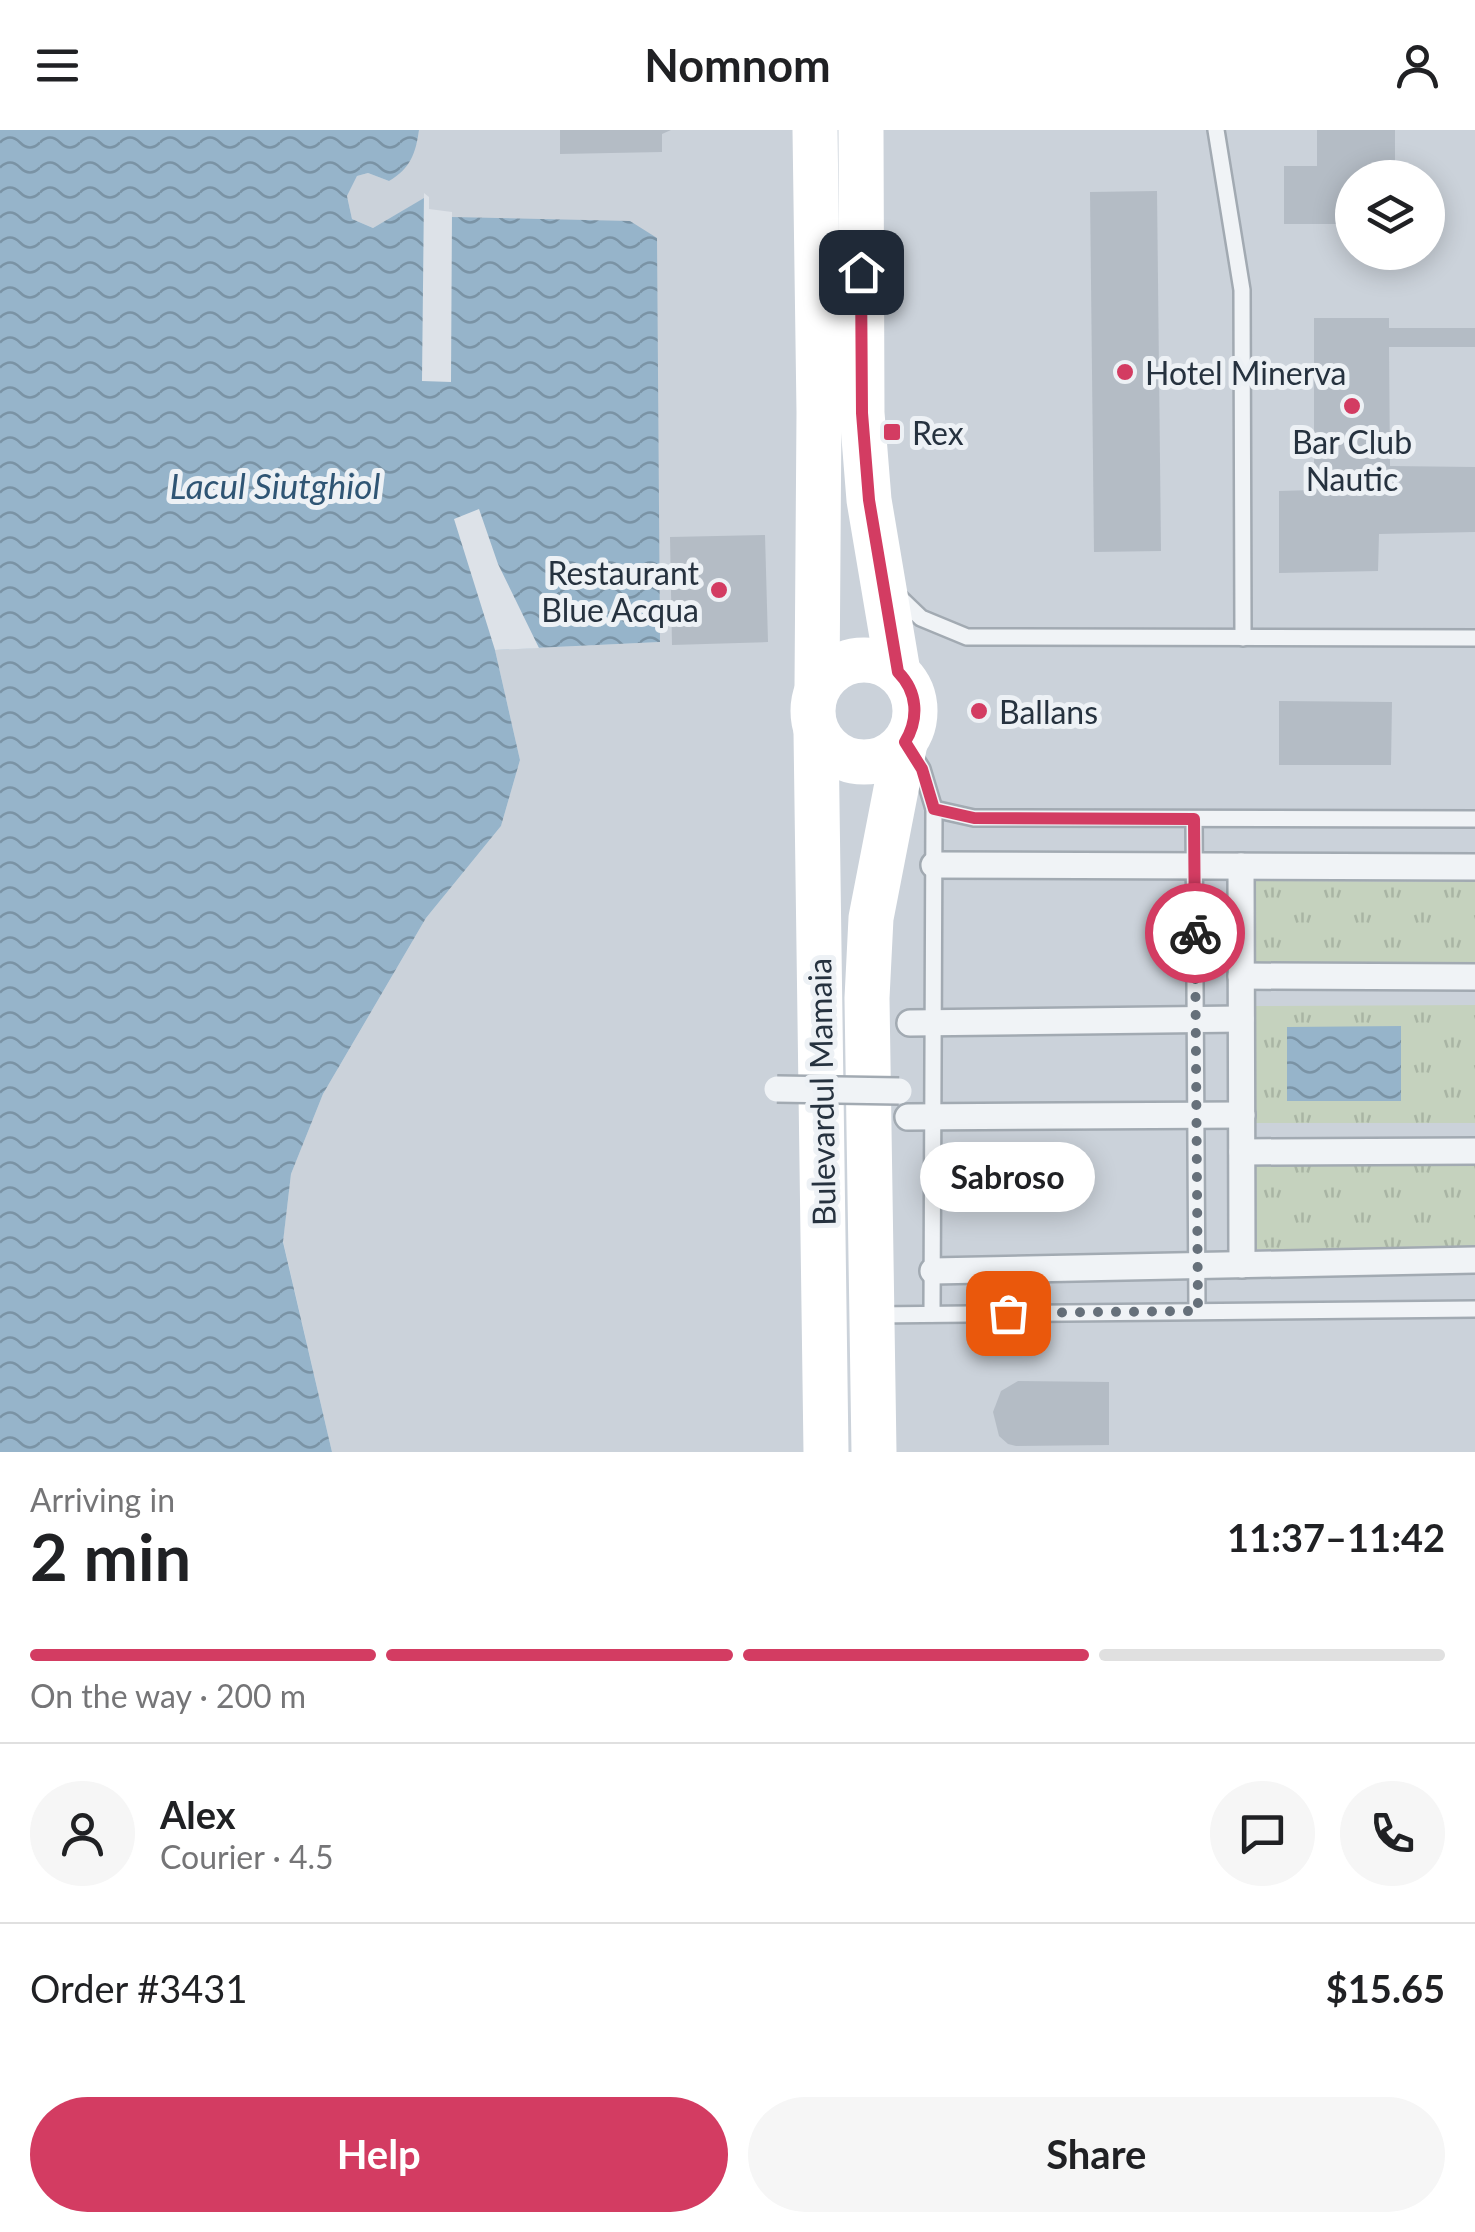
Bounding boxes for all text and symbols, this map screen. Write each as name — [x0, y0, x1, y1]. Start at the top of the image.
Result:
icon: menu — [30, 38, 85, 93]
text: Nomnom — [644, 38, 831, 92]
icon: person — [1390, 38, 1445, 93]
map controls — [1335, 160, 1445, 270]
button: layers — [1335, 160, 1445, 270]
pin — [819, 230, 904, 315]
icon: home — [834, 245, 889, 300]
place label: Hotel Minerva — [1145, 353, 1346, 392]
marker: Hotel Minerva — [1114, 361, 1136, 383]
marker: Bar Club Nautic — [1341, 395, 1363, 417]
place label: Rex — [912, 413, 964, 452]
marker: Rex — [881, 421, 903, 443]
place label: Bar Club Nautic — [1292, 422, 1412, 498]
water label: Lacul Siutghiol — [170, 464, 380, 506]
place label: Restaurant Blue Acqua — [541, 553, 700, 629]
marker: Restaurant Blue Acqua — [708, 579, 730, 601]
place label: Ballans — [999, 692, 1098, 731]
marker: Ballans — [968, 700, 990, 722]
courier — [1145, 883, 1245, 983]
icon: bike — [1168, 906, 1223, 961]
street label: Bulevardul Mamaia — [799, 958, 843, 1226]
callout: Sabroso — [920, 1143, 1096, 1213]
text: Sabroso — [950, 1157, 1065, 1196]
pin — [966, 1271, 1051, 1356]
icon: bag — [981, 1286, 1036, 1341]
text: Arriving in — [30, 1480, 175, 1519]
text: 11:37–11:42 — [1227, 1514, 1445, 1560]
text: 2 min — [30, 1517, 191, 1595]
text: On the way · 200 m — [30, 1676, 306, 1715]
button: person — [30, 1781, 135, 1886]
button: chat — [1210, 1781, 1315, 1886]
button: phone — [1340, 1781, 1445, 1886]
text: Alex — [160, 1791, 236, 1837]
text: Courier · 4.5 — [160, 1837, 334, 1876]
text: Order #3431 — [30, 1965, 247, 2011]
text: $15.65 — [1326, 1965, 1445, 2011]
button: Help — [30, 2097, 728, 2212]
button: Share — [748, 2097, 1445, 2212]

